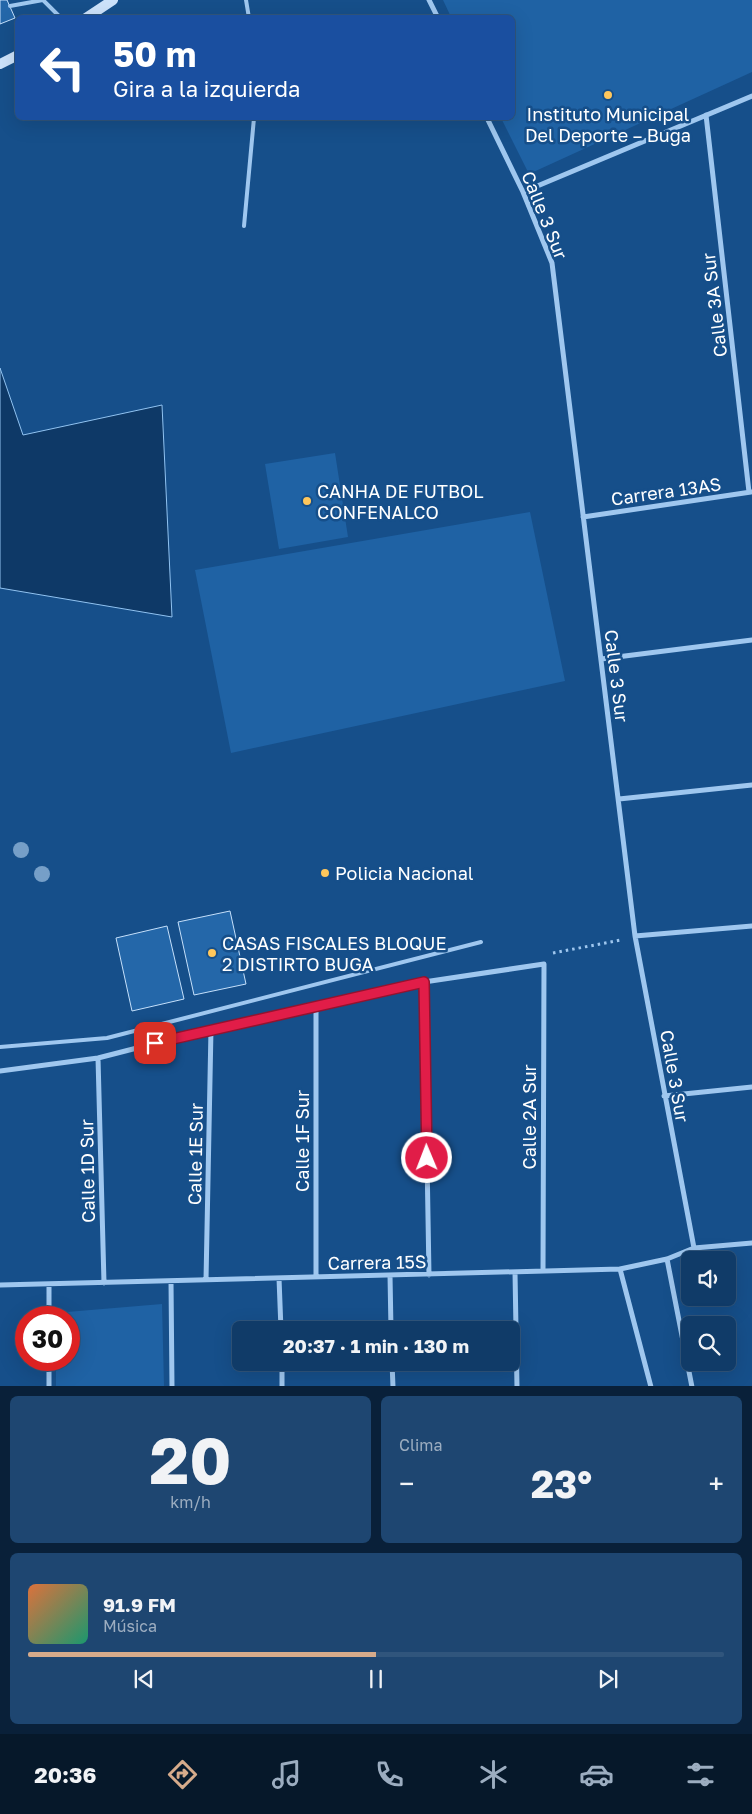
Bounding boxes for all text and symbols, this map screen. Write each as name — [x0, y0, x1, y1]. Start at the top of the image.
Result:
text: 50 m — [113, 33, 196, 75]
icon: left — [30, 35, 95, 100]
text: Gira a la izquierda — [113, 75, 301, 102]
marker: Instituto Municipal Del Deporte – Buga — [602, 89, 614, 101]
place label: Instituto Municipal Del Deporte – Buga — [525, 103, 691, 146]
street label: Calle 3 Sur — [517, 168, 573, 262]
street label: Calle 3A Sur — [697, 251, 731, 359]
street label: Carrera 13AS — [610, 472, 722, 510]
place label: CANHA DE FUTBOL CONFENALCO — [317, 480, 484, 523]
marker: CANHA DE FUTBOL CONFENALCO — [301, 495, 313, 507]
street label: Calle 3 Sur — [600, 628, 634, 724]
place label: Policia Nacional — [335, 862, 474, 884]
marker: Policia Nacional — [319, 867, 331, 879]
place label: CASAS FISCALES BLOQUE 2 DISTIRTO BUGA — [222, 932, 446, 975]
marker: CASAS FISCALES BLOQUE 2 DISTIRTO BUGA — [206, 947, 218, 959]
pin — [134, 1022, 176, 1064]
street label: Calle 3 Sur — [656, 1028, 694, 1124]
icon: arrive — [141, 1029, 169, 1057]
street label: Calle 2A Sur — [518, 1064, 540, 1170]
street label: Calle 1F Sur — [291, 1090, 313, 1192]
street label: Calle 1E Sur — [183, 1103, 207, 1205]
street label: Calle 1D Sur — [75, 1119, 99, 1223]
position arrow — [400, 1131, 452, 1183]
street label: Carrera 15S — [327, 1250, 427, 1274]
map controls — [681, 1251, 736, 1371]
button: sound — [681, 1251, 736, 1306]
speed limit sign: 30 — [15, 1306, 80, 1371]
button: search — [681, 1316, 736, 1371]
text: 20:37 · 1 min · 130 m — [283, 1334, 469, 1357]
text: 20 — [150, 1420, 231, 1498]
text: Clima — [399, 1435, 443, 1455]
text: 23° — [531, 1461, 592, 1506]
text: − — [399, 1467, 414, 1500]
text: + — [709, 1467, 724, 1500]
text: km/h — [170, 1492, 211, 1512]
text: 91.9 FM — [103, 1593, 176, 1616]
text: Música — [103, 1616, 157, 1636]
icon: previous — [130, 1665, 158, 1693]
icon: pause — [362, 1665, 390, 1693]
icon: next — [594, 1665, 622, 1693]
icon: directions — [165, 1757, 200, 1792]
icon: music — [269, 1757, 304, 1792]
icon: phone — [372, 1757, 407, 1792]
icon: climate — [476, 1757, 511, 1792]
icon: car — [579, 1757, 614, 1792]
icon: filters — [683, 1757, 718, 1792]
text: 20:36 — [34, 1761, 96, 1788]

